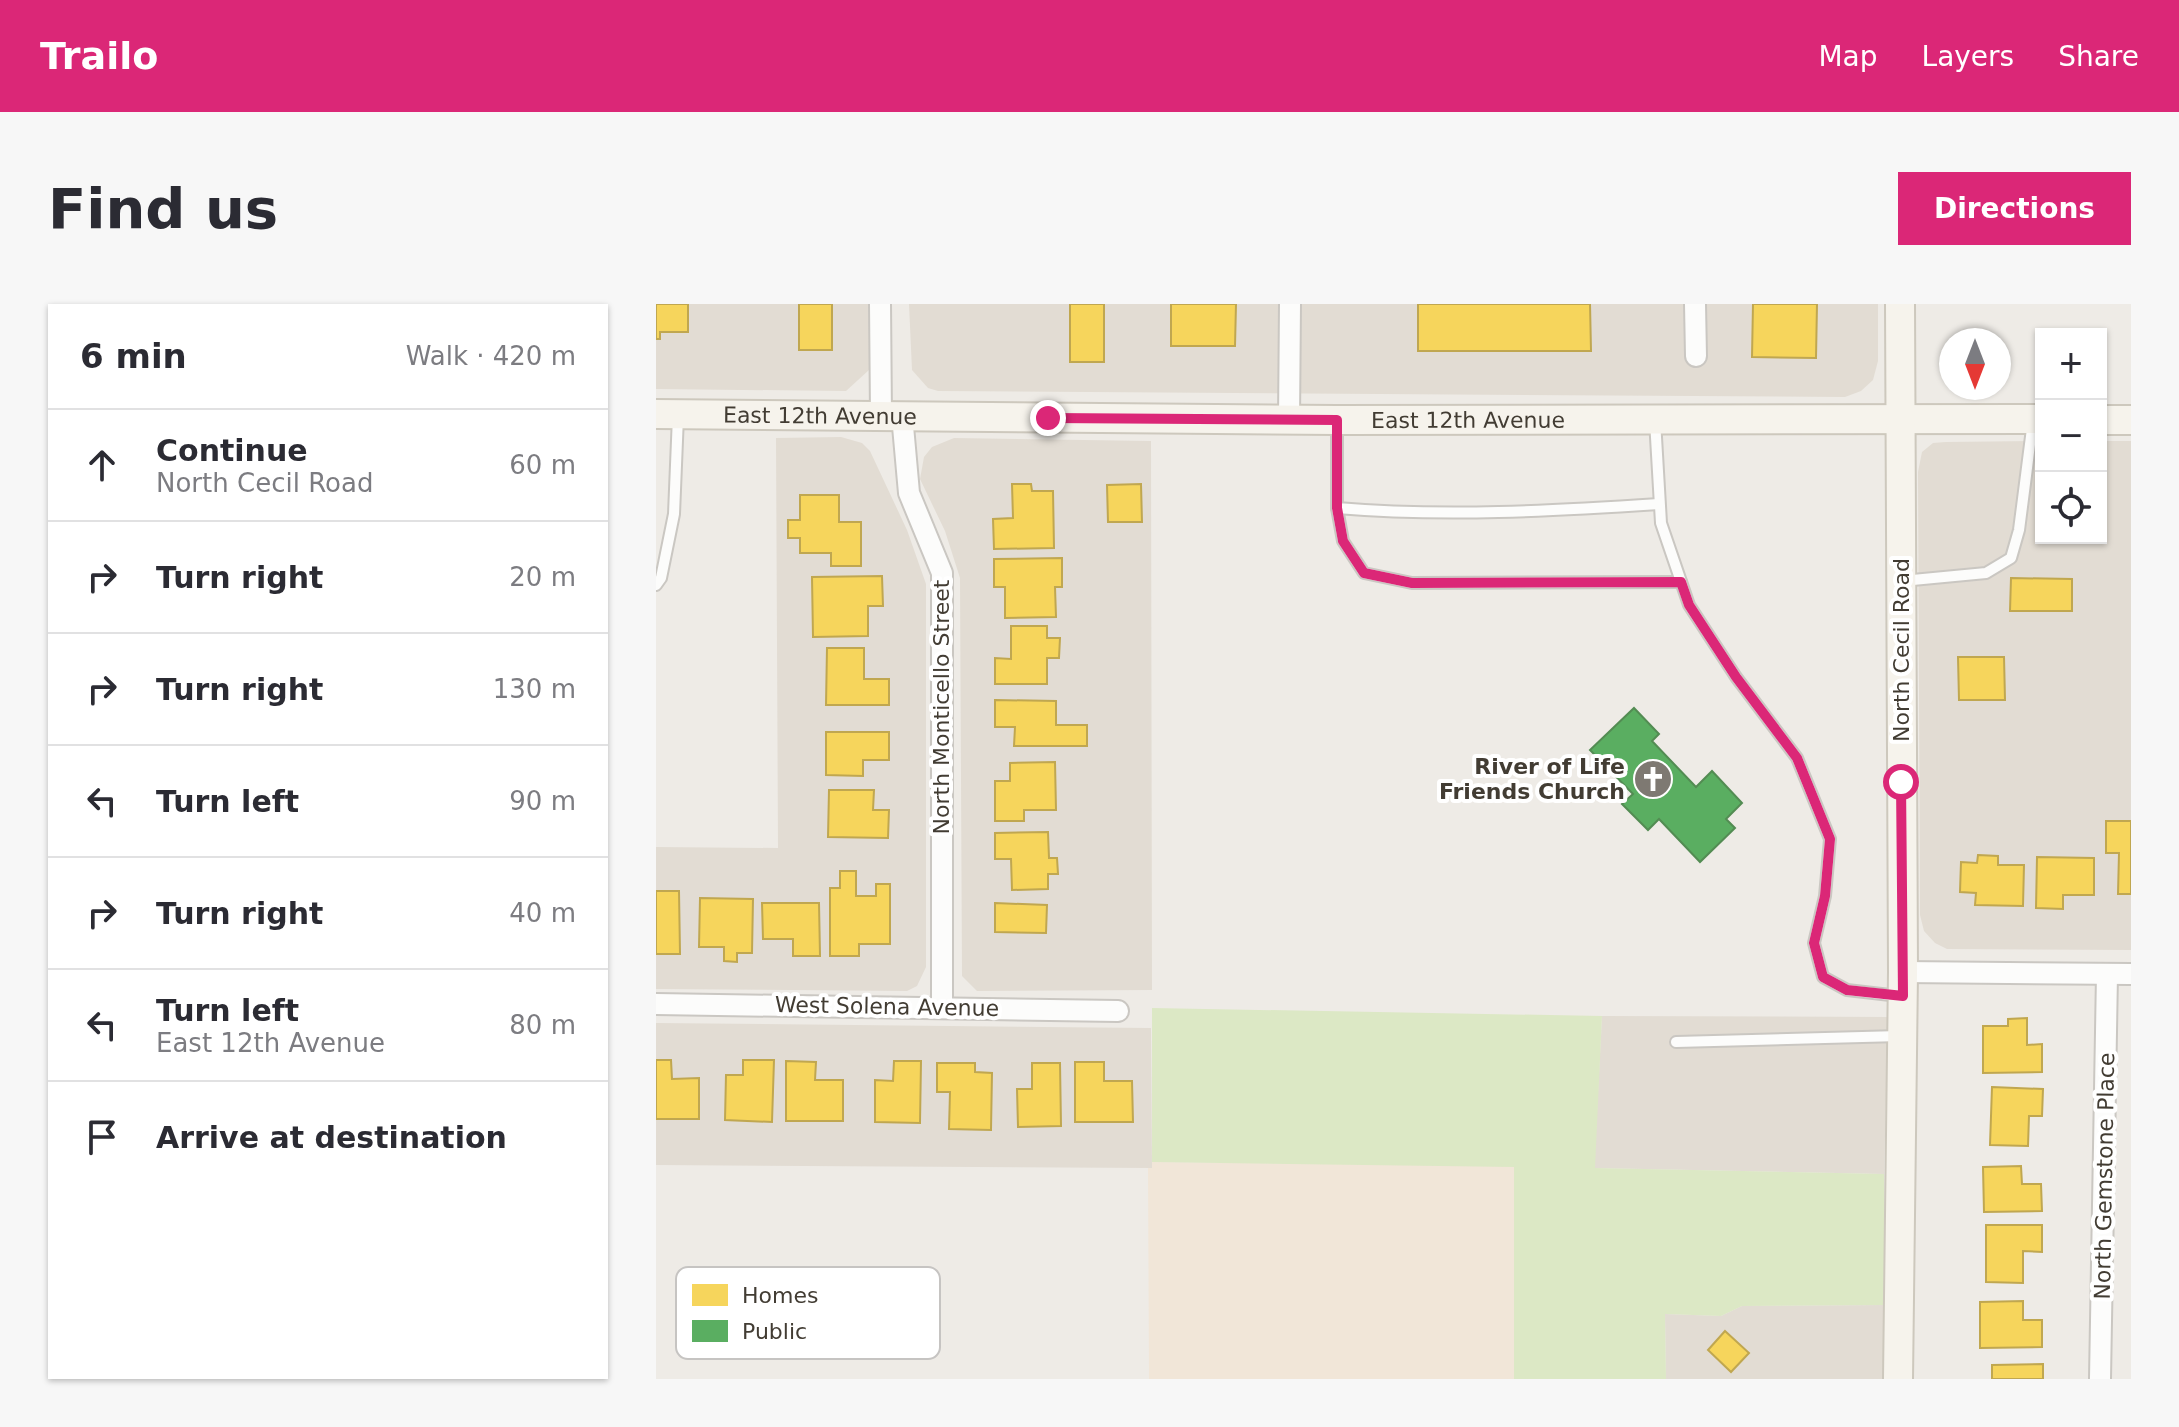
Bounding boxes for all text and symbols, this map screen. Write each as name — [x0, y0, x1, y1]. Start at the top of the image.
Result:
text: Trailo — [40, 34, 158, 78]
text: Map — [1818, 40, 1878, 73]
text: Layers — [1922, 40, 2014, 73]
text: Share — [2058, 40, 2139, 73]
button: Directions — [1898, 172, 2131, 245]
text: Find us — [48, 176, 278, 241]
north arrow — [1939, 328, 2011, 400]
map controls — [2035, 328, 2107, 544]
button: + — [2035, 328, 2107, 400]
text: 6 min — [80, 336, 187, 376]
text: Walk · 420 m — [406, 341, 576, 371]
route end — [1030, 400, 1066, 436]
button: − — [2035, 400, 2107, 472]
street label: East 12th Avenue — [723, 403, 917, 429]
street label: East 12th Avenue — [1371, 408, 1565, 433]
text: Continue — [156, 433, 308, 468]
icon: ahead — [80, 443, 124, 487]
text: 60 m — [509, 450, 576, 480]
text: North Cecil Road — [156, 468, 373, 498]
button: locate — [2035, 472, 2107, 544]
icon: right — [80, 555, 124, 599]
street label: North Cecil Road — [1889, 558, 1914, 742]
text: Turn right — [156, 560, 323, 595]
text: 20 m — [509, 562, 576, 592]
street label: North Monticello Street — [929, 579, 954, 834]
icon: right — [80, 667, 124, 711]
text: Turn right — [156, 672, 323, 707]
text: 130 m — [493, 674, 576, 704]
place label: River of Life Friends Church — [1439, 754, 1625, 804]
church icon: River of Life Friends Church — [1632, 758, 1674, 800]
route start — [1883, 764, 1919, 800]
icon: left — [80, 779, 124, 823]
text: Turn left — [156, 784, 299, 819]
text: 90 m — [509, 786, 576, 816]
icon: right — [80, 891, 124, 935]
text: Turn right — [156, 896, 323, 931]
text: 40 m — [509, 898, 576, 928]
street label: West Solena Avenue — [775, 992, 999, 1021]
text: Turn left — [156, 993, 299, 1028]
icon: left — [80, 1003, 124, 1047]
text: 80 m — [509, 1010, 576, 1040]
text: East 12th Avenue — [156, 1028, 385, 1058]
street label: North Gemstone Place — [2090, 1052, 2119, 1300]
icon: arrive — [80, 1115, 124, 1159]
text: Arrive at destination — [156, 1120, 507, 1155]
legend — [676, 1267, 940, 1359]
text: Homes — [742, 1283, 818, 1308]
text: Public — [742, 1319, 807, 1344]

